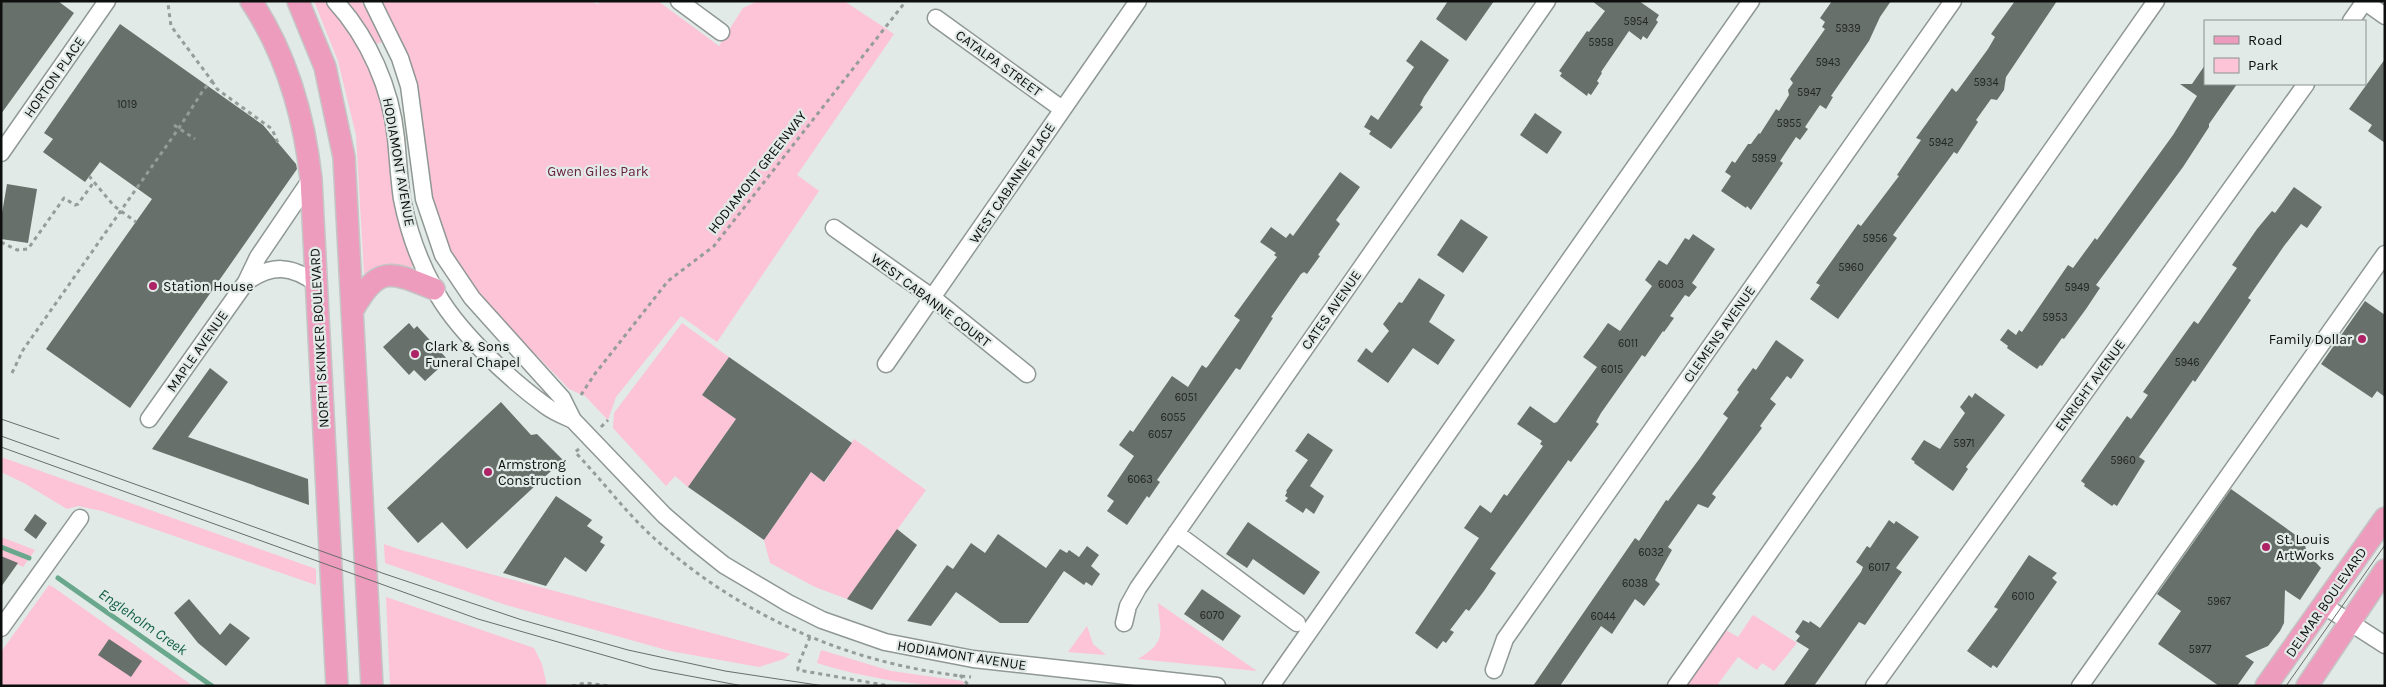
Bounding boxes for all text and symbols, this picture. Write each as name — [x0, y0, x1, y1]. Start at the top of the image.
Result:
house number: 5954 — [1624, 15, 1648, 28]
legend — [2204, 20, 2366, 85]
house number: 5939 — [1835, 22, 1861, 35]
street label: CATALPA STREET — [952, 26, 1045, 100]
text: Road — [2248, 31, 2283, 49]
street label: HORTON PLACE — [20, 34, 89, 121]
house number: 5958 — [1588, 36, 1614, 49]
house number: 5943 — [1815, 56, 1841, 69]
text: Park — [2248, 56, 2278, 74]
house number: 5934 — [1973, 76, 1999, 89]
house number: 5947 — [1797, 86, 1821, 99]
street label: HODIAMONT AVENUE — [379, 96, 418, 228]
house number: 1019 — [117, 98, 137, 111]
street label: HODIAMONT GREENWAY — [704, 107, 811, 237]
house number: 5955 — [1776, 117, 1802, 130]
street label: WEST CABANNE PLACE — [966, 120, 1059, 247]
house number: 5942 — [1928, 136, 1954, 149]
house number: 5959 — [1751, 152, 1777, 165]
park label: Gwen Giles Park — [547, 163, 649, 180]
house number: 5956 — [1862, 232, 1888, 245]
street label: NORTH SKINKER BOULEVARD — [306, 248, 333, 428]
street label: WEST CABANNE COURT — [868, 250, 994, 351]
house number: 5960 — [1838, 261, 1864, 274]
street label: CATES AVENUE — [1298, 267, 1365, 353]
place label: Station House — [163, 278, 253, 295]
house number: 6003 — [1658, 278, 1684, 291]
marker: Station House — [147, 280, 159, 292]
house number: 5949 — [2064, 281, 2090, 294]
street label: CLEMENS AVENUE — [1680, 283, 1759, 386]
street label: MAPLE AVENUE — [163, 307, 232, 395]
house number: 5953 — [2042, 311, 2068, 324]
place label: Family Dollar — [2269, 331, 2353, 348]
marker: Family Dollar — [2356, 333, 2368, 345]
street label: ENRIGHT AVENUE — [2052, 336, 2129, 434]
house number: 6011 — [1618, 337, 1638, 350]
place label: Clark & Sons Funeral Chapel — [425, 338, 520, 371]
marker: Clark & Sons Funeral Chapel — [409, 348, 421, 360]
house number: 5946 — [2174, 356, 2200, 369]
house number: 6015 — [1601, 363, 1623, 376]
house number: 6051 — [1175, 391, 1197, 404]
house number: 6055 — [1160, 411, 1186, 424]
house number: 6057 — [1148, 428, 1172, 441]
house number: 5971 — [1953, 437, 1975, 450]
house number: 5960 — [2110, 454, 2136, 467]
place label: Armstrong Construction — [498, 456, 582, 489]
marker: Armstrong Construction — [482, 466, 494, 478]
house number: 6063 — [1127, 473, 1153, 486]
place label: St. Louis ArtWorks — [2276, 531, 2334, 564]
marker: St. Louis ArtWorks — [2260, 541, 2272, 553]
street label: DELMAR BOULEVARD — [2282, 544, 2371, 660]
house number: 6032 — [1638, 546, 1664, 559]
house number: 6017 — [1868, 561, 1890, 574]
house number: 6038 — [1622, 577, 1648, 590]
water label: Engleholm Creek — [95, 585, 191, 659]
house number: 6010 — [2012, 590, 2035, 603]
house number: 5967 — [2207, 595, 2231, 608]
house number: 6070 — [1200, 609, 1224, 622]
house number: 6044 — [1590, 610, 1616, 623]
street label: HODIAMONT AVENUE — [896, 637, 1028, 674]
house number: 5977 — [2189, 643, 2211, 656]

